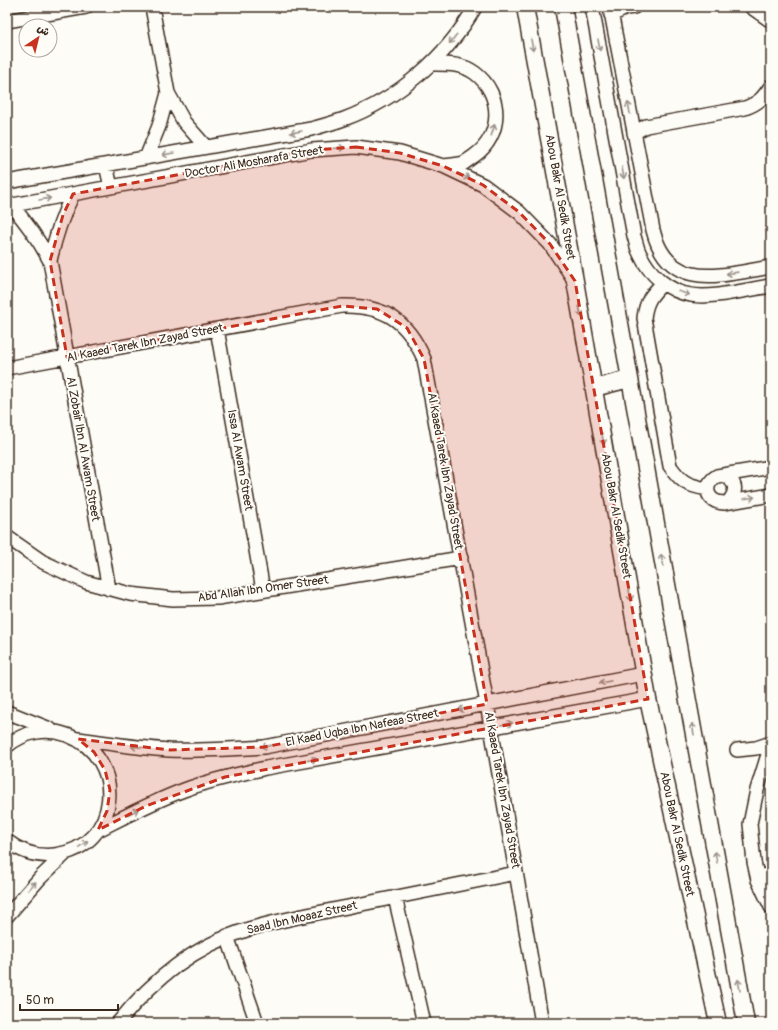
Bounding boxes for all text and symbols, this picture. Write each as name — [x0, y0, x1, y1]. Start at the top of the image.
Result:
north arrow — [18, 18, 58, 58]
text: ش — [35, 21, 52, 39]
one-way arrow — [448, 34, 457, 44]
one-way arrow — [529, 38, 537, 51]
one-way arrow — [595, 38, 603, 51]
one-way arrow — [625, 102, 633, 115]
one-way arrow — [490, 123, 497, 136]
one-way arrow — [290, 128, 303, 136]
street label: Abou Bakr Al Sedik Street — [542, 133, 578, 261]
street label: Doctor Ali Mosharafa Street — [184, 142, 325, 182]
one-way arrow — [332, 145, 345, 152]
one-way arrow — [162, 150, 175, 158]
one-way arrow — [619, 166, 627, 179]
one-way arrow — [458, 173, 470, 180]
one-way arrow — [39, 195, 52, 203]
one-way arrow — [726, 269, 739, 277]
one-way arrow — [678, 290, 691, 297]
one-way arrow — [577, 304, 585, 317]
street label: Al Kaaed Tarek Ibn Zayad Street — [65, 320, 225, 366]
street label: Al Zobair Ibn Al Awam Street — [63, 375, 103, 523]
street label: Al Kaaed Tarek Ibn Zayad Street — [424, 391, 466, 551]
street label: Issa Al Awam Street — [224, 408, 256, 512]
one-way arrow — [599, 432, 607, 445]
street label: Abou Bakr Al Sedik Street — [598, 452, 634, 580]
one-way arrow — [743, 494, 756, 502]
one-way arrow — [658, 553, 666, 566]
street label: Abd Allah Ibn Omer Street — [197, 572, 329, 606]
one-way arrow — [626, 588, 634, 601]
one-way arrow — [599, 678, 612, 686]
one-way arrow — [458, 705, 471, 713]
street label: El Kaed Uqba Ibn Nafeaa Street — [284, 706, 440, 750]
street label: Al Kaaed Tarek Ibn Zayad Street — [481, 710, 523, 870]
one-way arrow — [500, 720, 513, 728]
one-way arrow — [688, 723, 696, 736]
one-way arrow — [261, 742, 274, 750]
one-way arrow — [131, 743, 144, 751]
one-way arrow — [304, 756, 317, 764]
street label: Abou Bakr Al Sedik Street — [656, 770, 698, 898]
one-way arrow — [127, 808, 139, 815]
one-way arrow — [77, 840, 88, 848]
one-way arrow — [712, 851, 720, 864]
one-way arrow — [28, 881, 37, 892]
street label: Saad Ibn Moaaz Street — [245, 898, 359, 938]
one-way arrow — [735, 979, 743, 992]
scale bar — [20, 986, 118, 1012]
text: 50 m — [26, 993, 54, 1008]

